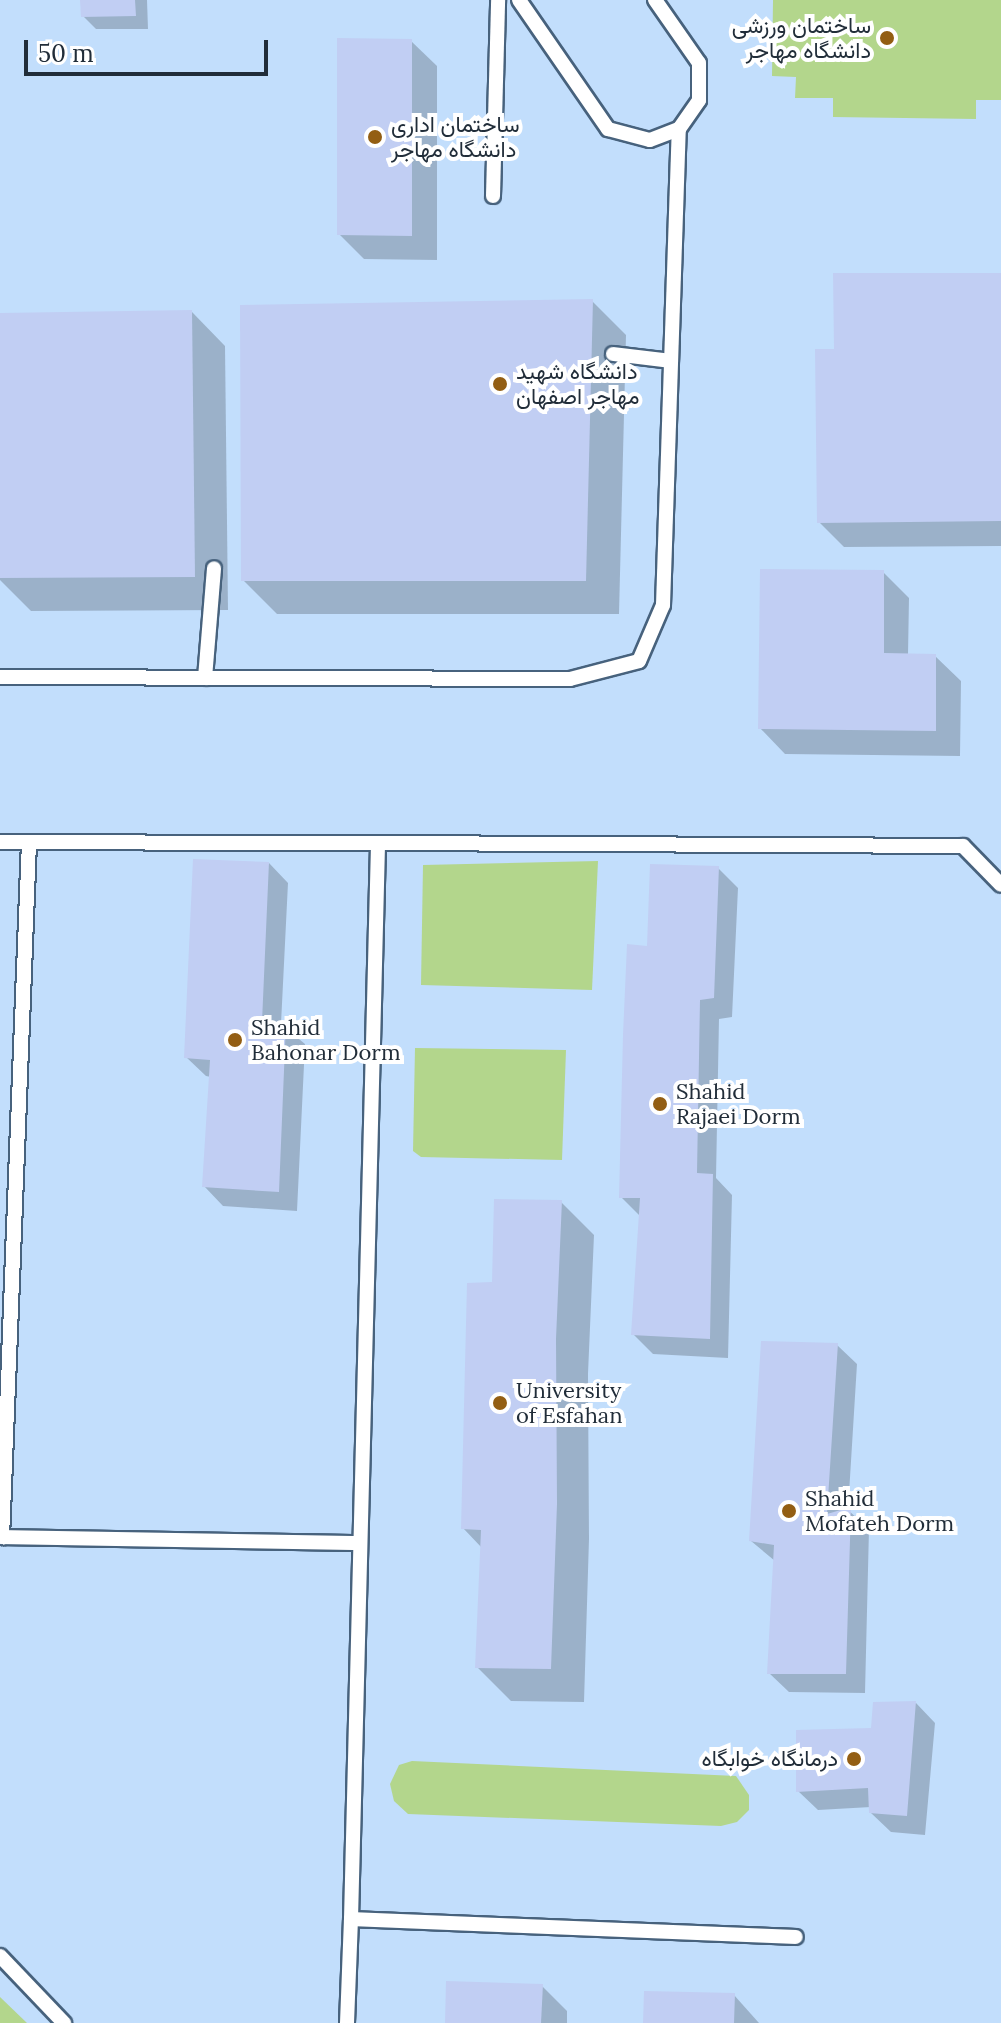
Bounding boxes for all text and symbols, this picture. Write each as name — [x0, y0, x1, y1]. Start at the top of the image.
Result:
place label: ساختمان ورزشی دانشگاه مهاجر — [732, 12, 871, 64]
scale bar — [28, 24, 272, 74]
marker: ساختمان ورزشی دانشگاه مهاجر — [878, 29, 896, 47]
text: 50 m — [38, 38, 94, 69]
place label: ساختمان اداری دانشگاه مهاجر — [391, 111, 520, 162]
marker: ساختمان اداری دانشگاه مهاجر — [366, 128, 384, 146]
place label: دانشگاه شهید مهاجر اصفهان — [516, 358, 640, 410]
marker: دانشگاه شهید مهاجر اصفهان — [491, 375, 509, 393]
place label: Shahid Bahonar Dorm — [251, 1014, 401, 1066]
marker: Shahid Bahonar Dorm — [226, 1031, 244, 1049]
place label: Shahid Rajaei Dorm — [676, 1078, 801, 1130]
marker: Shahid Rajaei Dorm — [651, 1095, 669, 1113]
place label: University of Esfahan — [516, 1377, 623, 1428]
marker: University of Esfahan — [491, 1394, 509, 1412]
place label: Shahid Mofateh Dorm — [805, 1485, 954, 1536]
marker: Shahid Mofateh Dorm — [780, 1502, 798, 1520]
place label: درمانگاه خوابگاه — [702, 1746, 838, 1772]
marker: درمانگاه خوابگاه — [845, 1750, 863, 1768]

